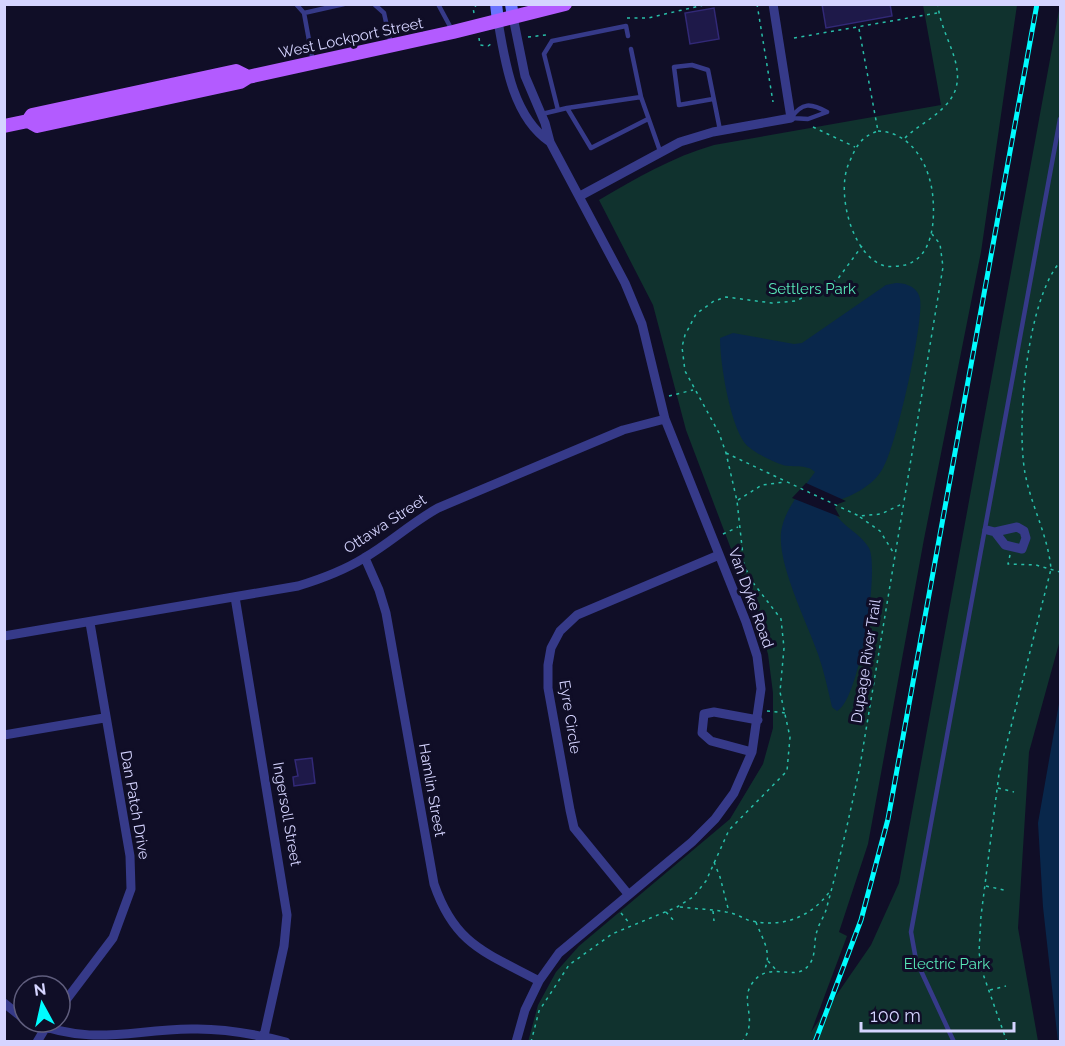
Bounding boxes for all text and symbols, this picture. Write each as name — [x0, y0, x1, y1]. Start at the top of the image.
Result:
street label: West Lockport Street — [277, 14, 425, 62]
park label: Settlers Park — [768, 280, 856, 298]
street label: Ottawa Street — [340, 491, 430, 557]
street label: Van Dyke Road — [725, 546, 777, 650]
street label: Dupage River Trail — [847, 597, 885, 724]
street label: Eyre Circle — [555, 679, 585, 755]
street label: Hamlin Street — [415, 742, 449, 838]
street label: Dan Patch Drive — [117, 749, 153, 861]
street label: Ingersoll Street — [269, 761, 305, 867]
park label: Electric Park — [904, 955, 990, 973]
north arrow — [12, 974, 72, 1034]
text: N — [33, 979, 47, 1000]
scale bar — [861, 995, 1014, 1033]
text: 100 m — [870, 1005, 921, 1026]

